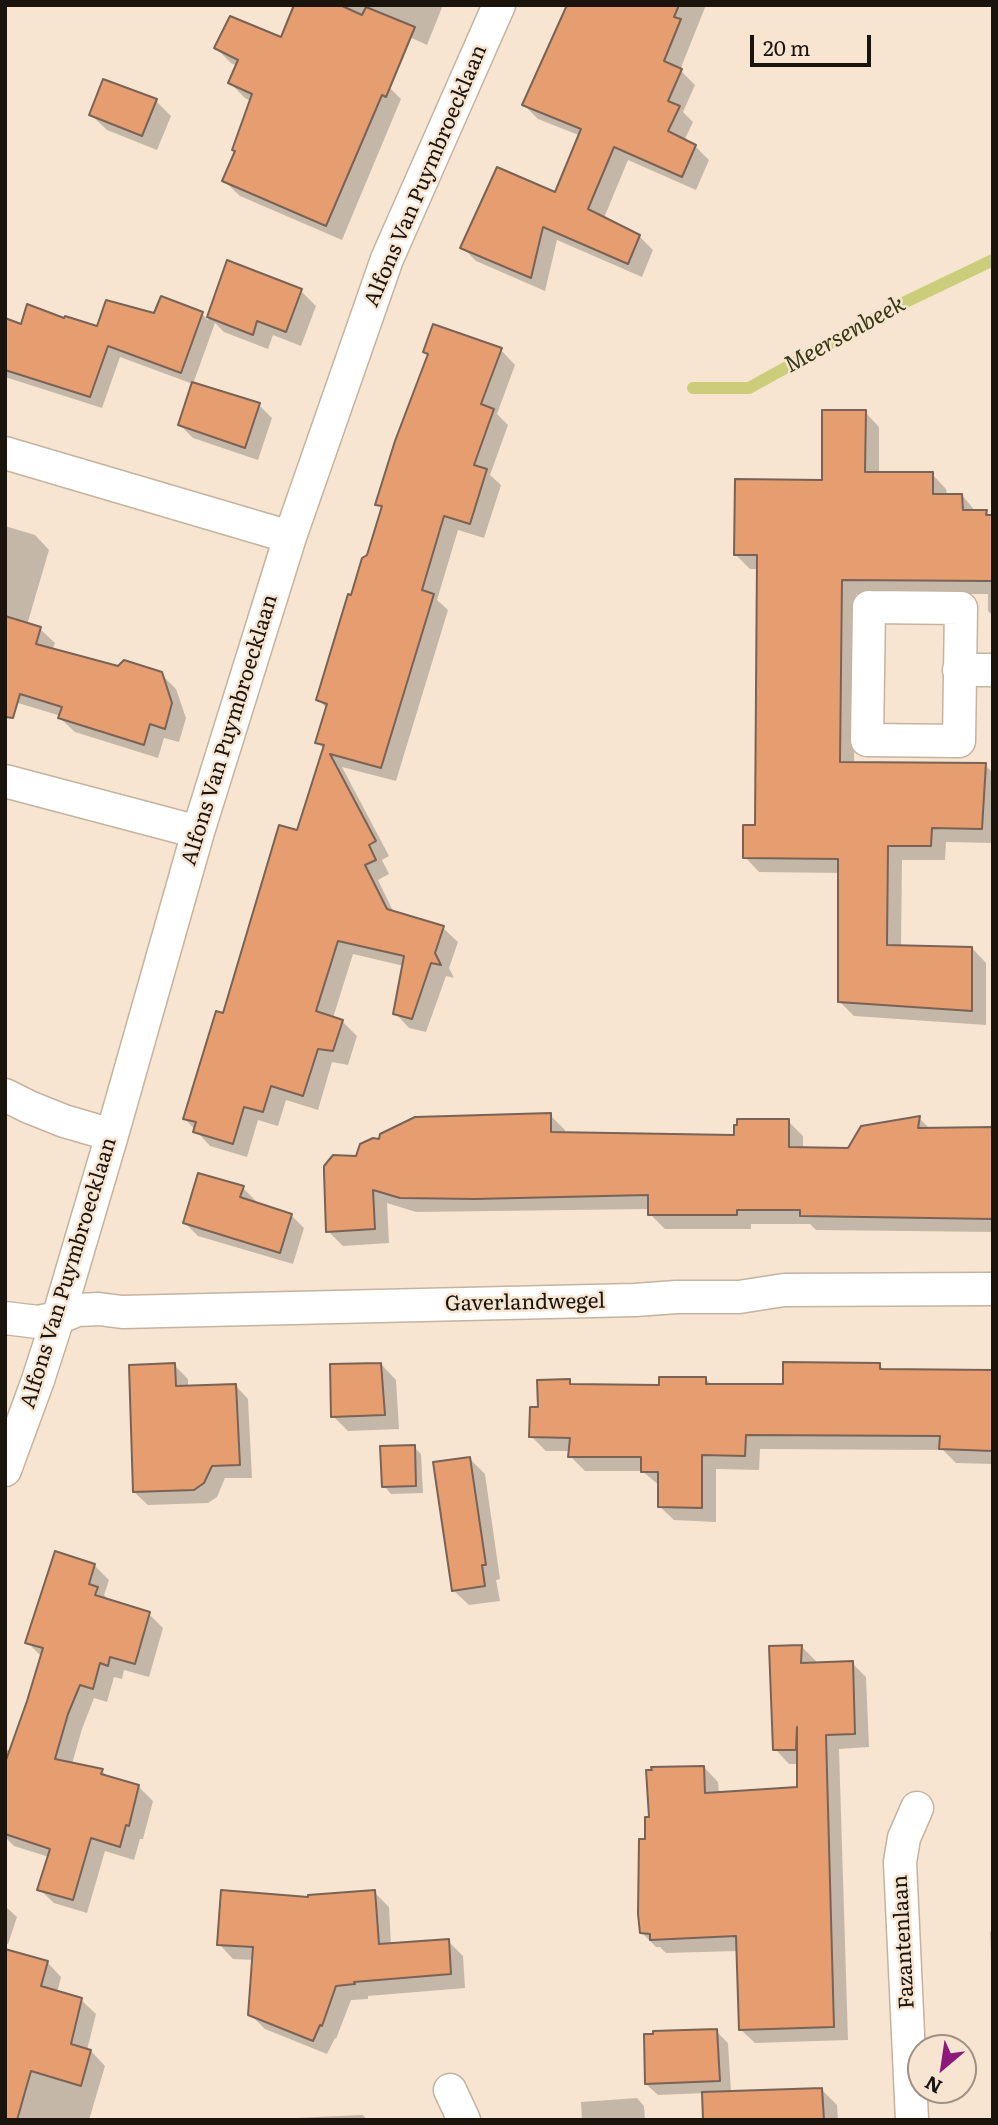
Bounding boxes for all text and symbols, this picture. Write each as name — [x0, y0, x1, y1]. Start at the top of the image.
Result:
scale bar — [753, 21, 874, 65]
text: 20 m — [763, 31, 810, 62]
street label: Alfons Van Puymbroecklaan — [359, 41, 493, 311]
water label: Meersenbeek — [780, 290, 910, 380]
street label: Alfons Van Puymbroecklaan — [177, 591, 283, 869]
street label: Alfons Van Puymbroecklaan — [16, 1134, 122, 1412]
street label: Gaverlandwegel — [445, 1289, 605, 1317]
street label: Fazantenlaan — [888, 1874, 920, 2010]
north arrow — [907, 2034, 977, 2104]
text: N — [919, 2070, 947, 2102]

